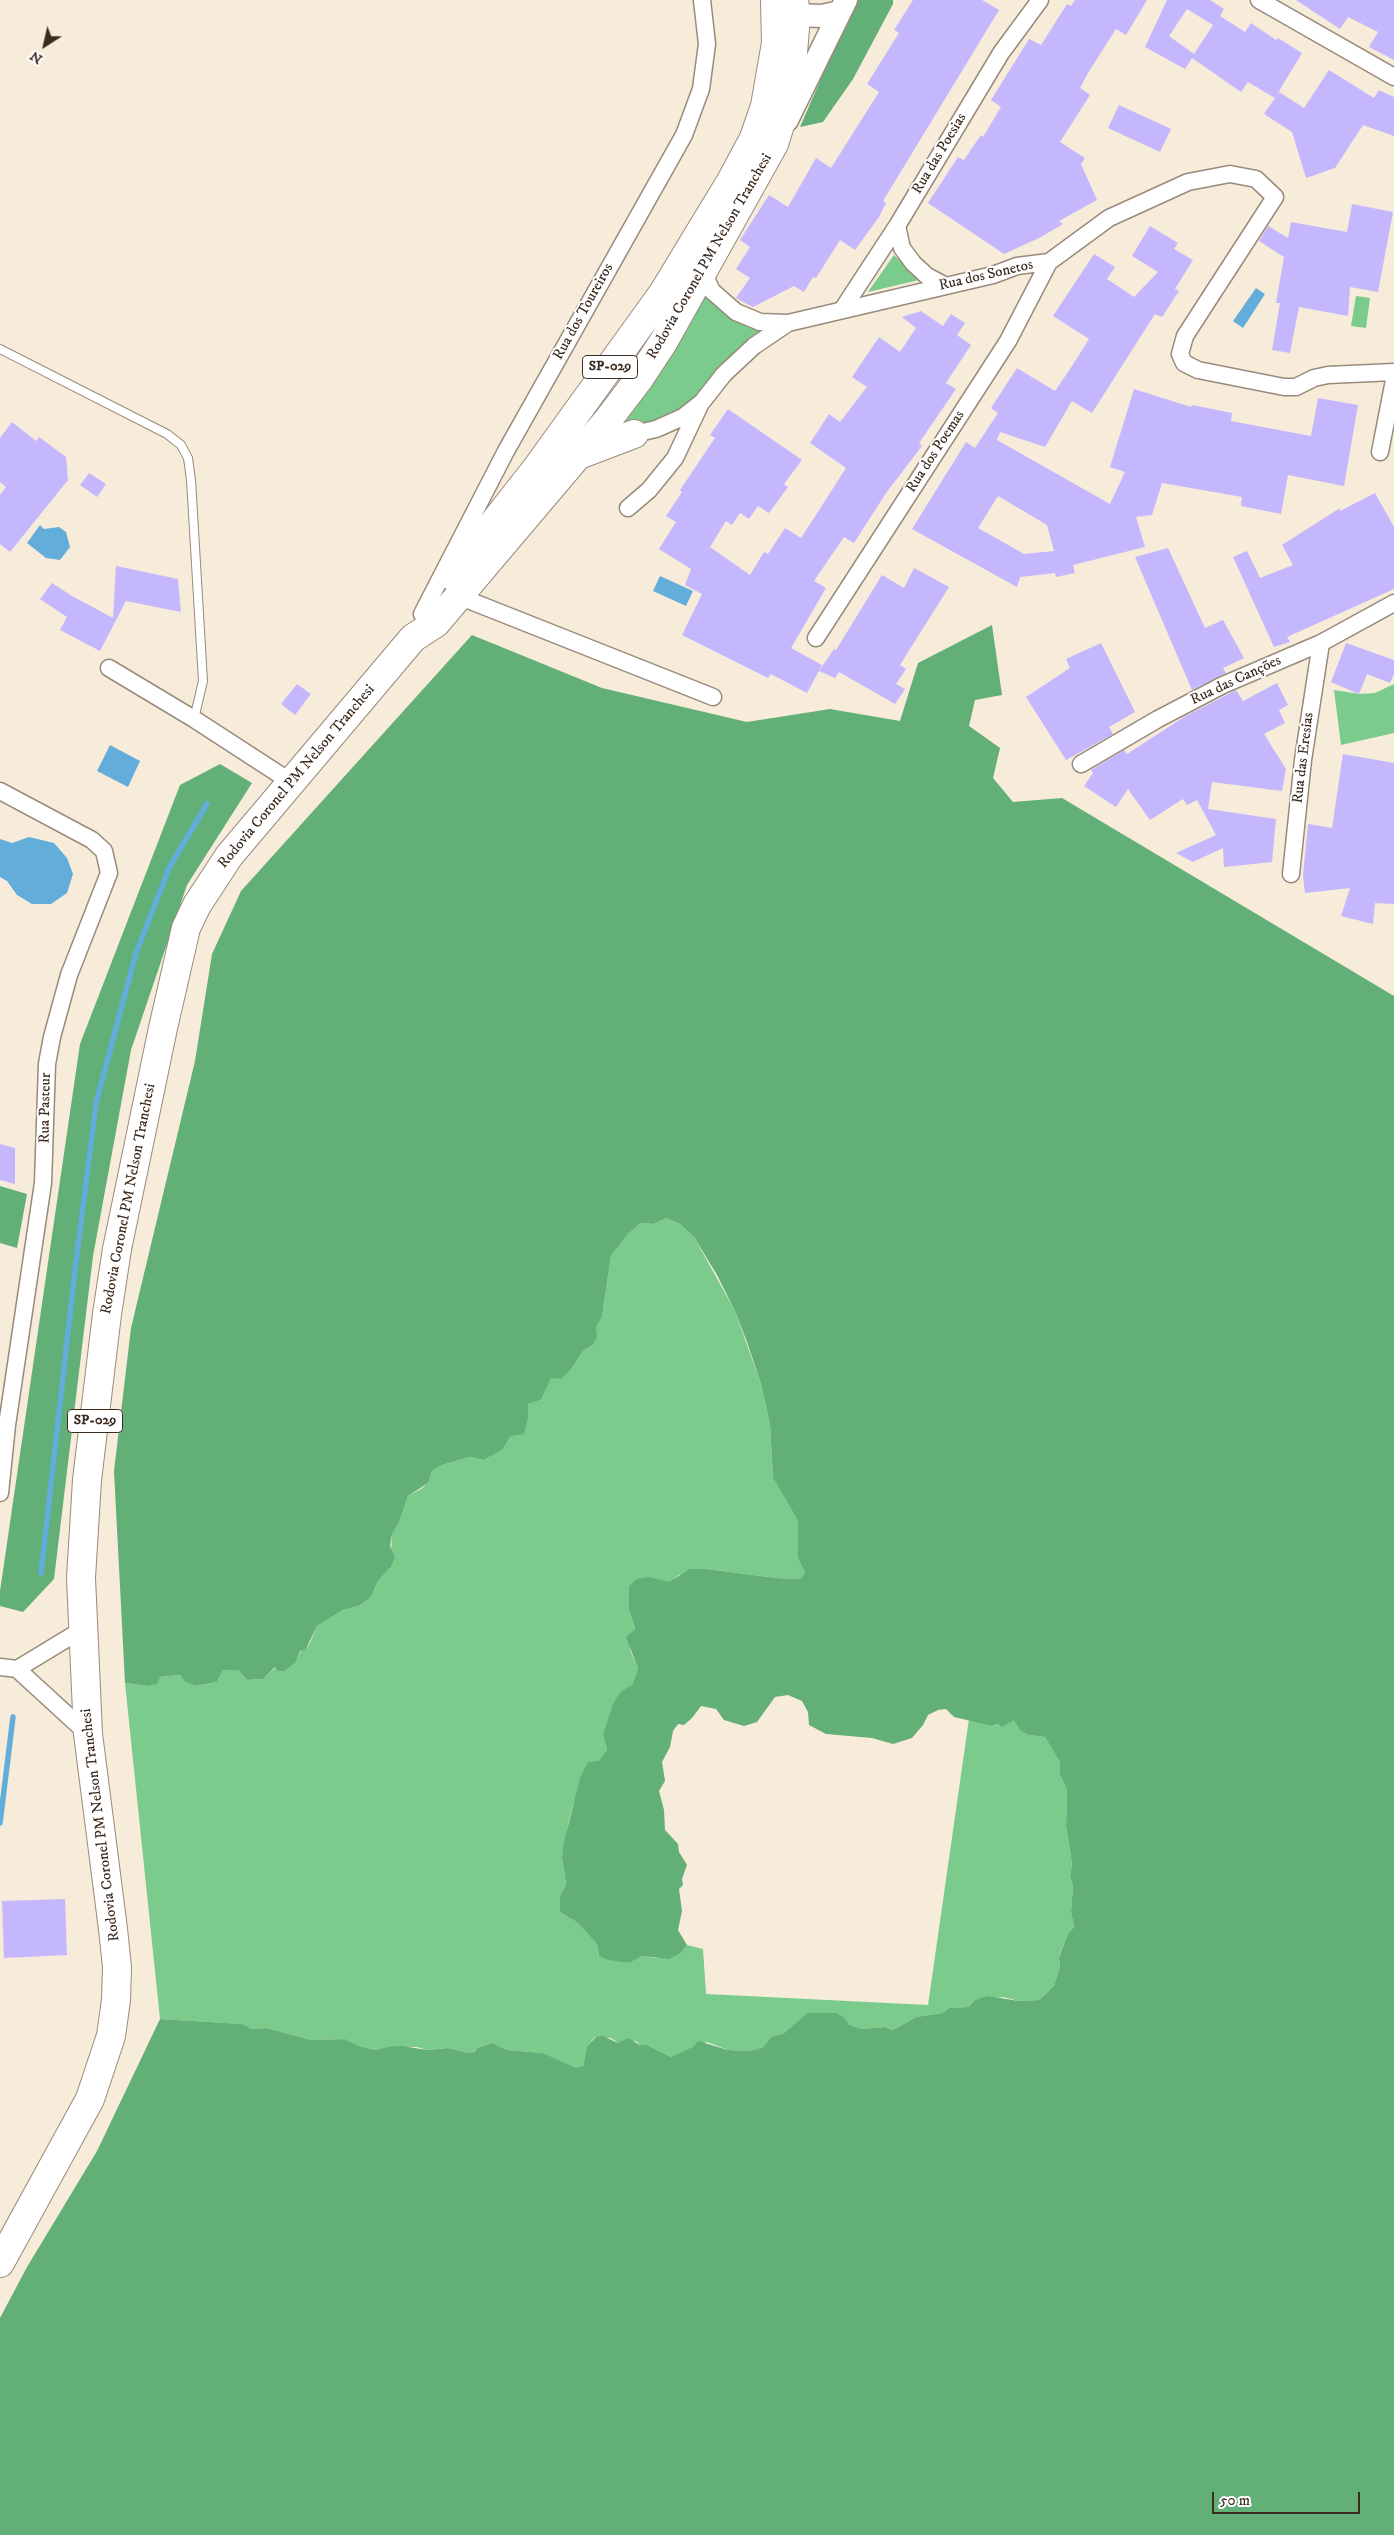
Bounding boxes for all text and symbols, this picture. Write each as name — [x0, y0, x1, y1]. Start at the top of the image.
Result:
north arrow — [20, 20, 70, 70]
text: N — [27, 47, 46, 68]
street label: Rua das Poesias — [909, 110, 971, 198]
street label: Rodovia Coronel PM Nelson Tranchesi — [644, 151, 776, 363]
street label: Rua dos Sonetos — [937, 256, 1035, 296]
street label: Rua dos Toureiros — [550, 261, 618, 363]
road number: SP-029 — [582, 356, 638, 378]
street label: Rua dos Poemas — [903, 408, 969, 496]
street label: Rua das Canções — [1188, 652, 1284, 710]
street label: Rodovia Coronel PM Nelson Tranchesi — [215, 681, 379, 873]
street label: Rua das Eresias — [1289, 711, 1319, 805]
street label: Rua Pasteur — [36, 1072, 56, 1144]
street label: Rodovia Coronel PM Nelson Tranchesi — [98, 1082, 160, 1316]
road number: SP-029 — [68, 1410, 122, 1432]
street label: Rodovia Coronel PM Nelson Tranchesi — [78, 1708, 124, 1942]
scale bar — [1214, 2482, 1362, 2514]
text: 50 m — [1220, 2491, 1250, 2510]

